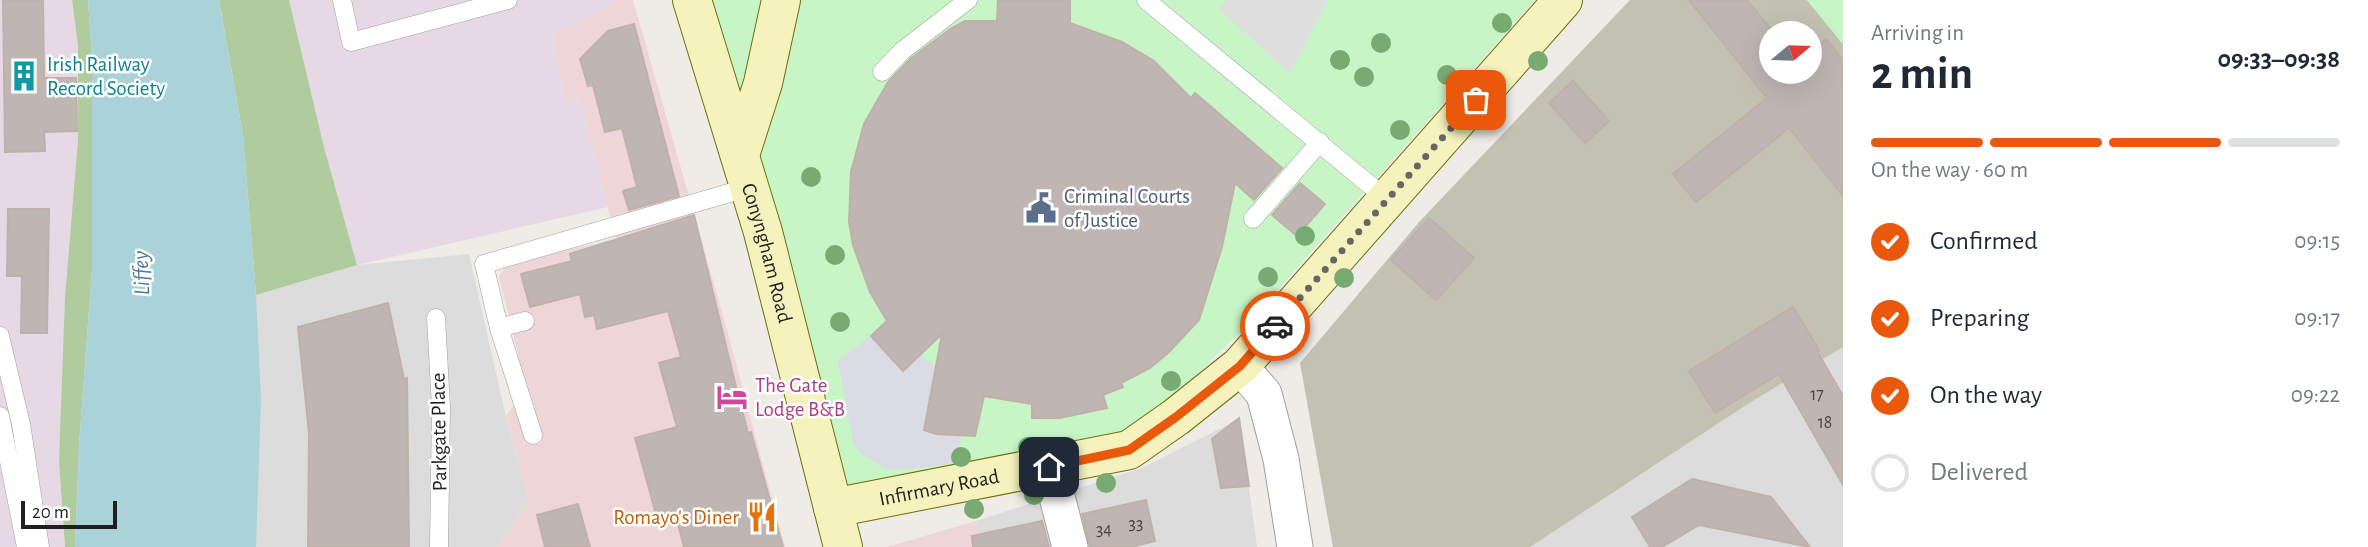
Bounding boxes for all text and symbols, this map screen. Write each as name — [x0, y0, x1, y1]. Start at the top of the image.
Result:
north arrow — [1759, 21, 1822, 84]
map controls — [1759, 21, 1822, 84]
text: Arriving in — [1871, 22, 1964, 45]
text: 09:33–09:38 — [2217, 46, 2340, 72]
text: 2 min — [1871, 51, 1973, 97]
place label: Irish Railway Record Society — [47, 54, 165, 99]
building icon: Irish Railway Record Society — [7, 59, 41, 93]
pin — [1446, 70, 1506, 130]
icon: bag — [1457, 81, 1495, 119]
text: On the way · 60 m — [1871, 159, 2028, 182]
street label: Conyngham Road — [738, 181, 796, 325]
place label: Criminal Courts of Justice — [1064, 186, 1190, 231]
public building icon: Criminal Courts of Justice — [1024, 191, 1058, 225]
icon: check — [1871, 223, 1909, 261]
text: Confirmed — [1930, 228, 2038, 254]
text: 09:15 — [2294, 230, 2340, 253]
water label: Liffey — [130, 250, 154, 296]
courier — [1240, 291, 1310, 361]
icon: check — [1871, 300, 1909, 338]
text: Preparing — [1930, 305, 2029, 331]
icon: car — [1256, 307, 1294, 345]
text: 09:17 — [2294, 307, 2340, 330]
street label: Parkgate Place — [427, 373, 451, 491]
place label: The Gate Lodge B&B — [755, 375, 845, 420]
icon: check — [1871, 377, 1909, 415]
hotel icon: The Gate Lodge B&B — [715, 380, 749, 414]
text: On the way — [1930, 382, 2042, 408]
text: 09:22 — [2291, 384, 2340, 407]
house number: 17 — [1810, 386, 1824, 404]
house number: 18 — [1818, 414, 1832, 432]
pin — [1019, 437, 1079, 497]
icon: home — [1030, 448, 1068, 486]
text: Delivered — [1930, 459, 2028, 485]
street label: Infirmary Road — [877, 465, 1001, 509]
scale bar — [21, 498, 117, 530]
restaurant icon: Romayo's Diner — [745, 500, 779, 534]
text: 20 m — [32, 503, 69, 522]
place label: Romayo's Diner — [613, 507, 739, 528]
house number: 33 — [1129, 515, 1143, 533]
house number: 34 — [1096, 521, 1112, 539]

